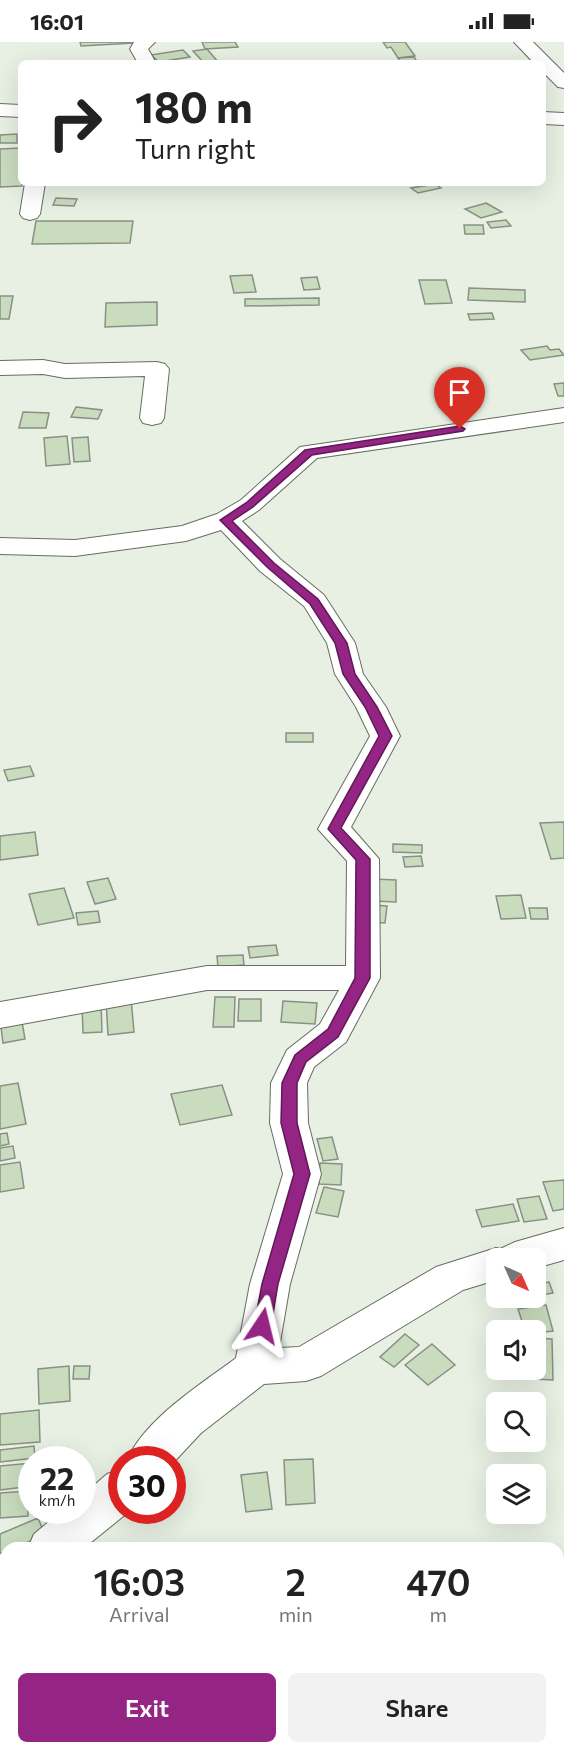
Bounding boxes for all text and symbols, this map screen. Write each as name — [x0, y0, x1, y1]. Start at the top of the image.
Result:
text: 16:01 — [30, 8, 84, 35]
text: 180 m — [135, 80, 253, 132]
icon: right — [36, 84, 114, 162]
text: Turn right — [135, 132, 255, 165]
pin — [434, 367, 485, 429]
icon: arrive — [443, 376, 476, 409]
north arrow — [486, 1248, 546, 1308]
map controls — [486, 1248, 546, 1524]
position arrow — [230, 1294, 294, 1358]
button: sound — [486, 1320, 546, 1380]
button: search — [486, 1392, 546, 1452]
speed limit sign: 30 — [108, 1446, 186, 1524]
text: 22 — [40, 1459, 74, 1496]
button: layers — [486, 1464, 546, 1524]
text: km/h — [39, 1491, 75, 1509]
text: 16:03 — [93, 1559, 185, 1603]
text: 2 — [286, 1559, 306, 1603]
text: 470 — [406, 1559, 471, 1603]
text: Arrival — [109, 1602, 170, 1626]
text: min — [279, 1602, 313, 1626]
text: m — [430, 1602, 447, 1626]
button: Exit — [18, 1673, 276, 1742]
button: Share — [288, 1673, 546, 1742]

